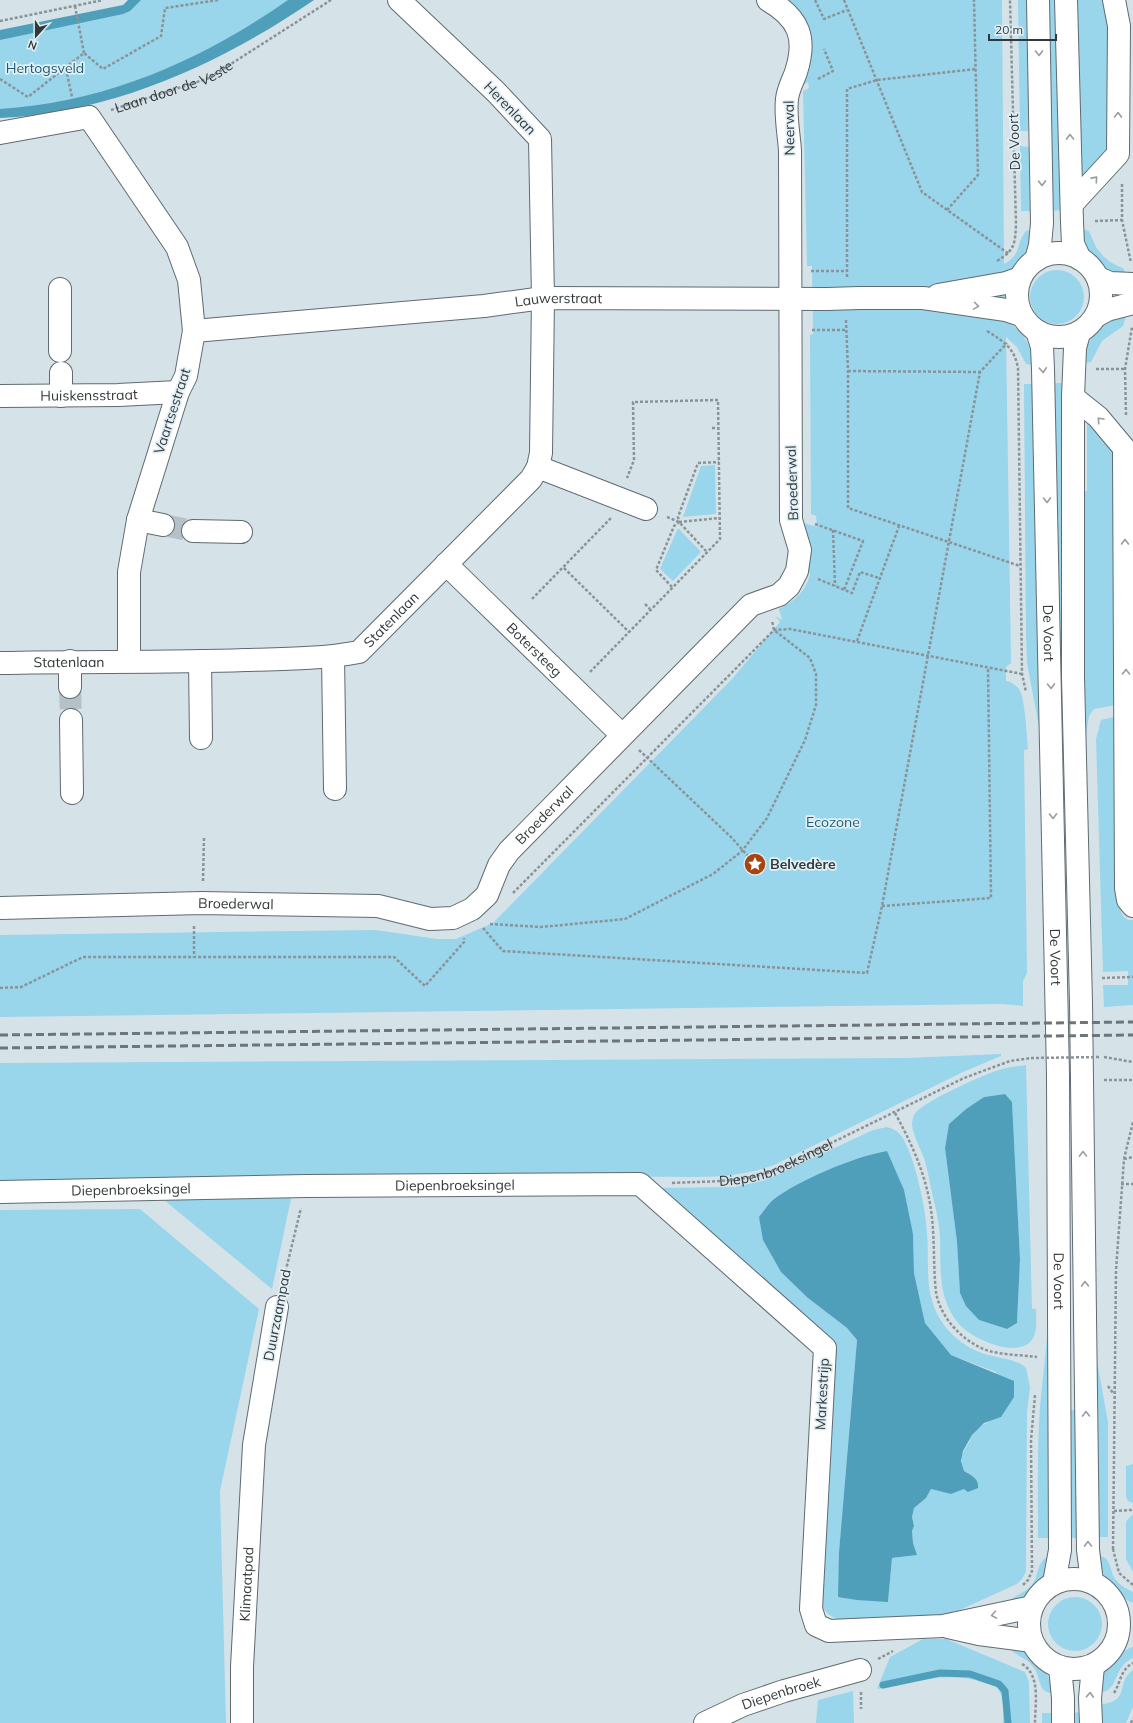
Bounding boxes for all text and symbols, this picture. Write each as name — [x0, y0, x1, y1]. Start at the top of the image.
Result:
north arrow — [16, 16, 56, 56]
scale bar — [989, 16, 1056, 42]
text: 20 m — [995, 22, 1023, 37]
text: N — [26, 37, 39, 53]
one-way arrow — [1035, 50, 1043, 56]
street label: Laan door de Veste — [112, 56, 236, 117]
park label: Hertogsveld — [6, 59, 84, 77]
street label: Herenlaan — [480, 77, 540, 139]
street label: Neerwal — [780, 100, 798, 156]
one-way arrow — [1114, 112, 1122, 118]
street label: De Voort — [1004, 113, 1024, 171]
one-way arrow — [1066, 134, 1074, 140]
one-way arrow — [1090, 176, 1097, 184]
one-way arrow — [1037, 180, 1046, 186]
street label: Lauwerstraat — [514, 289, 602, 311]
one-way arrow — [972, 301, 979, 310]
street label: Vaartsestraat — [150, 366, 194, 456]
one-way arrow — [1039, 367, 1048, 373]
street label: Huiskensstraat — [40, 385, 138, 405]
one-way arrow — [1098, 417, 1105, 425]
street label: Broederwal — [782, 445, 802, 521]
one-way arrow — [1043, 497, 1051, 503]
one-way arrow — [1121, 539, 1129, 545]
street label: Statenlaan — [360, 588, 423, 651]
street label: De Voort — [1039, 604, 1058, 662]
street label: Botersteeg — [503, 619, 566, 681]
street label: Statenlaan — [33, 653, 105, 671]
one-way arrow — [1122, 669, 1130, 675]
one-way arrow — [1047, 683, 1056, 689]
street label: Broederwal — [511, 782, 577, 848]
park label: Ecozone — [806, 813, 860, 831]
one-way arrow — [1049, 813, 1057, 819]
place icon: Belvedère — [742, 851, 768, 877]
place label: Belvedère — [770, 855, 836, 873]
street label: Broederwal — [198, 894, 274, 913]
street label: De Voort — [1046, 928, 1065, 986]
street label: Diepenbroeksingel — [718, 1135, 835, 1190]
one-way arrow — [1079, 1151, 1087, 1157]
street label: Diepenbroeksingel — [395, 1176, 515, 1194]
street label: Diepenbroeksingel — [71, 1179, 191, 1200]
street label: De Voort — [1050, 1252, 1068, 1310]
street label: Duurzaampad — [259, 1268, 295, 1362]
one-way arrow — [1080, 1281, 1089, 1287]
street label: Markestrijp — [811, 1358, 833, 1430]
one-way arrow — [1082, 1411, 1090, 1417]
one-way arrow — [1084, 1541, 1092, 1547]
street label: Klimaatpad — [235, 1546, 257, 1622]
one-way arrow — [991, 1610, 997, 1619]
street label: Diepenbroek — [739, 1672, 823, 1714]
one-way arrow — [1086, 1692, 1095, 1698]

